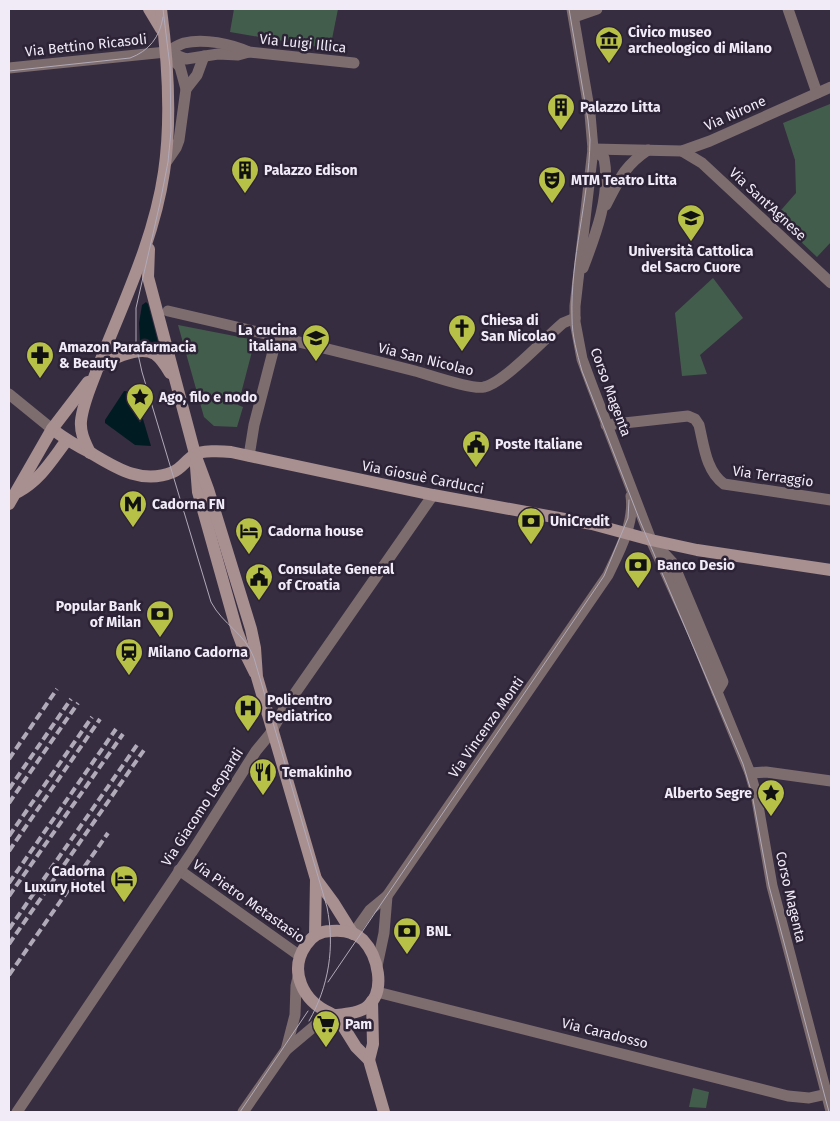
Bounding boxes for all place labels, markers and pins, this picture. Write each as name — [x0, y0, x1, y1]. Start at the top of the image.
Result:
place label: Civico museo archeologico di Milano — [628, 24, 772, 57]
museum icon: Civico museo archeologico di Milano — [594, 25, 624, 64]
building icon: Palazzo Litta — [546, 92, 576, 131]
place label: Palazzo Litta — [580, 99, 661, 116]
building icon: Palazzo Edison — [230, 155, 260, 194]
place label: Palazzo Edison — [264, 162, 358, 179]
theatre icon: MTM Teatro Litta — [537, 165, 567, 204]
place label: MTM Teatro Litta — [571, 172, 677, 189]
school or university icon: Università Cattolica del Sacro Cuore — [676, 203, 706, 242]
place label: Università Cattolica del Sacro Cuore — [629, 243, 754, 276]
place label: Chiesa di San Nicolao — [481, 312, 556, 345]
church icon: Chiesa di San Nicolao — [447, 313, 477, 352]
place label: La cucina italiana — [238, 322, 297, 355]
school or university icon: La cucina italiana — [301, 323, 331, 362]
place label: Amazon Parafarmacia & Beauty — [58, 339, 197, 372]
pharmacy icon: Amazon Parafarmacia & Beauty — [25, 340, 55, 379]
place icon: Ago, filo e nodo — [125, 382, 155, 421]
place label: Ago, filo e nodo — [158, 389, 257, 406]
public building icon: Poste Italiane — [461, 429, 491, 468]
place label: Poste Italiane — [495, 436, 583, 453]
metro station icon: Cadorna FN — [118, 489, 148, 528]
place label: Cadorna FN — [152, 496, 225, 513]
bank icon: UniCredit — [516, 506, 546, 545]
place label: UniCredit — [550, 513, 610, 530]
hotel icon: Cadorna house — [234, 516, 264, 555]
place label: Cadorna house — [268, 523, 364, 540]
bank icon: Banco Desio — [623, 550, 653, 589]
place label: Banco Desio — [657, 557, 735, 574]
place label: Consulate General of Croatia — [278, 561, 395, 594]
public building icon: Consulate General of Croatia — [244, 562, 274, 601]
place label: Popular Bank of Milan — [56, 598, 141, 631]
bank icon: Popular Bank of Milan — [145, 599, 175, 638]
station icon: Milano Cadorna — [114, 637, 144, 676]
place label: Milano Cadorna — [148, 644, 248, 661]
place label: Policentro Pediatrico — [267, 692, 332, 725]
hospital icon: Policentro Pediatrico — [233, 693, 263, 732]
restaurant icon: Temakinho — [248, 757, 278, 796]
place label: Temakinho — [282, 764, 352, 781]
place icon: Alberto Segre — [756, 778, 786, 817]
place label: Alberto Segre — [664, 785, 752, 802]
place label: Cadorna Luxury Hotel — [24, 863, 106, 896]
hotel icon: Cadorna Luxury Hotel — [109, 864, 139, 903]
bank icon: BNL — [392, 916, 422, 955]
place label: BNL — [426, 923, 451, 940]
supermarket icon: Pam — [311, 1009, 341, 1048]
place label: Pam — [345, 1016, 372, 1033]

